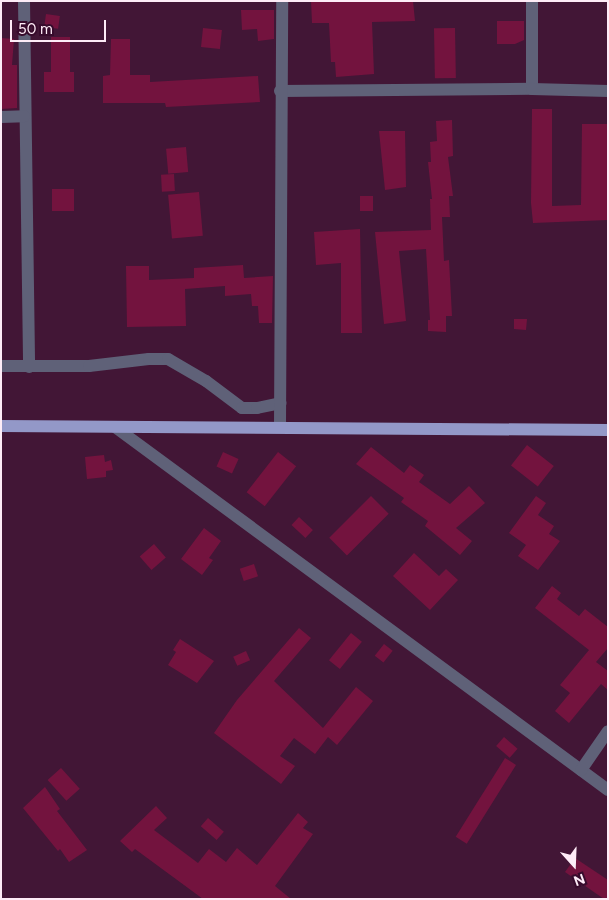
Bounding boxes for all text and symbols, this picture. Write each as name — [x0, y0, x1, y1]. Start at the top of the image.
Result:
scale bar — [12, 10, 109, 42]
text: 50 m — [18, 20, 53, 38]
north arrow — [549, 840, 599, 890]
text: N — [571, 870, 587, 889]

